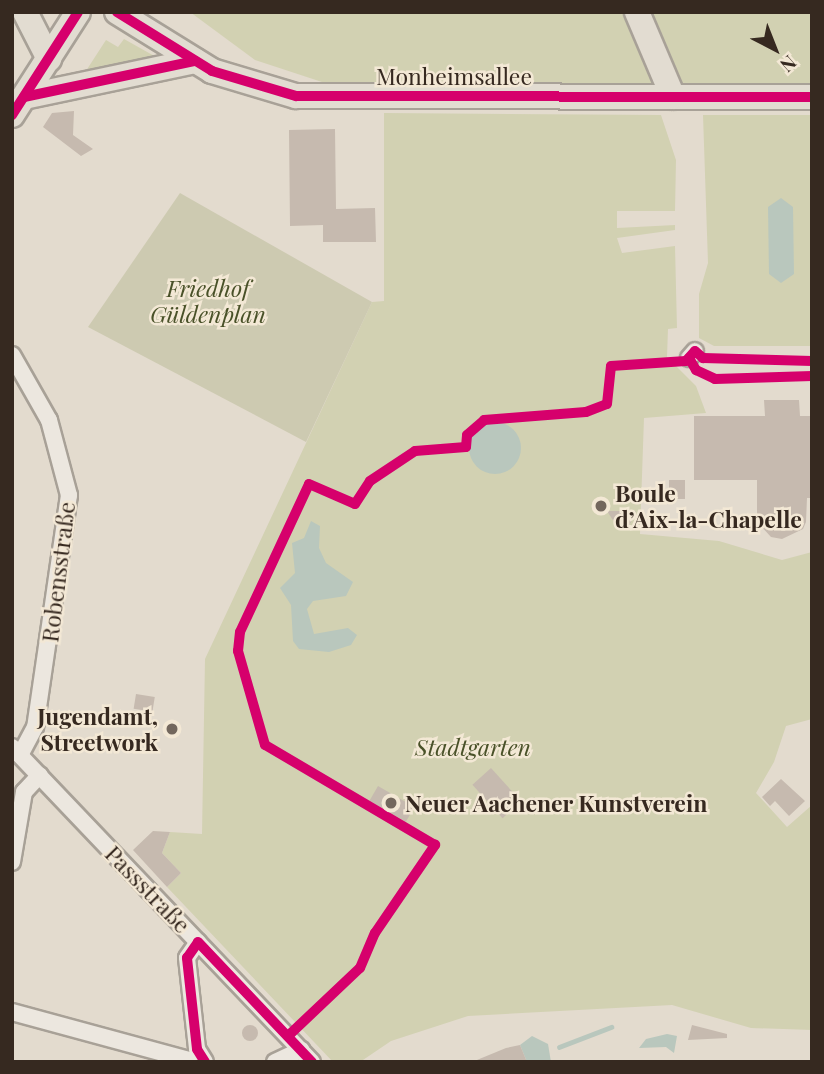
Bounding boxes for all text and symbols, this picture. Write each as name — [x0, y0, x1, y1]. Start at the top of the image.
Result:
north arrow — [740, 14, 810, 84]
text: N — [775, 50, 803, 79]
street label: Monheimsallee — [376, 62, 532, 90]
park label: Friedhof Güldenplan — [150, 274, 266, 328]
place label: Boule d’Aix-la-Chapelle — [615, 479, 802, 533]
marker: Boule d’Aix-la-Chapelle — [593, 498, 609, 514]
street label: Robensstraße — [36, 500, 80, 644]
place label: Jugendamt, Streetwork — [37, 702, 158, 756]
marker: Jugendamt, Streetwork — [164, 721, 180, 737]
park label: Stadtgarten — [415, 733, 531, 761]
place label: Neuer Aachener Kunstverein — [405, 789, 709, 817]
marker: Neuer Aachener Kunstverein — [383, 795, 399, 811]
street label: Passstraße — [100, 840, 196, 938]

